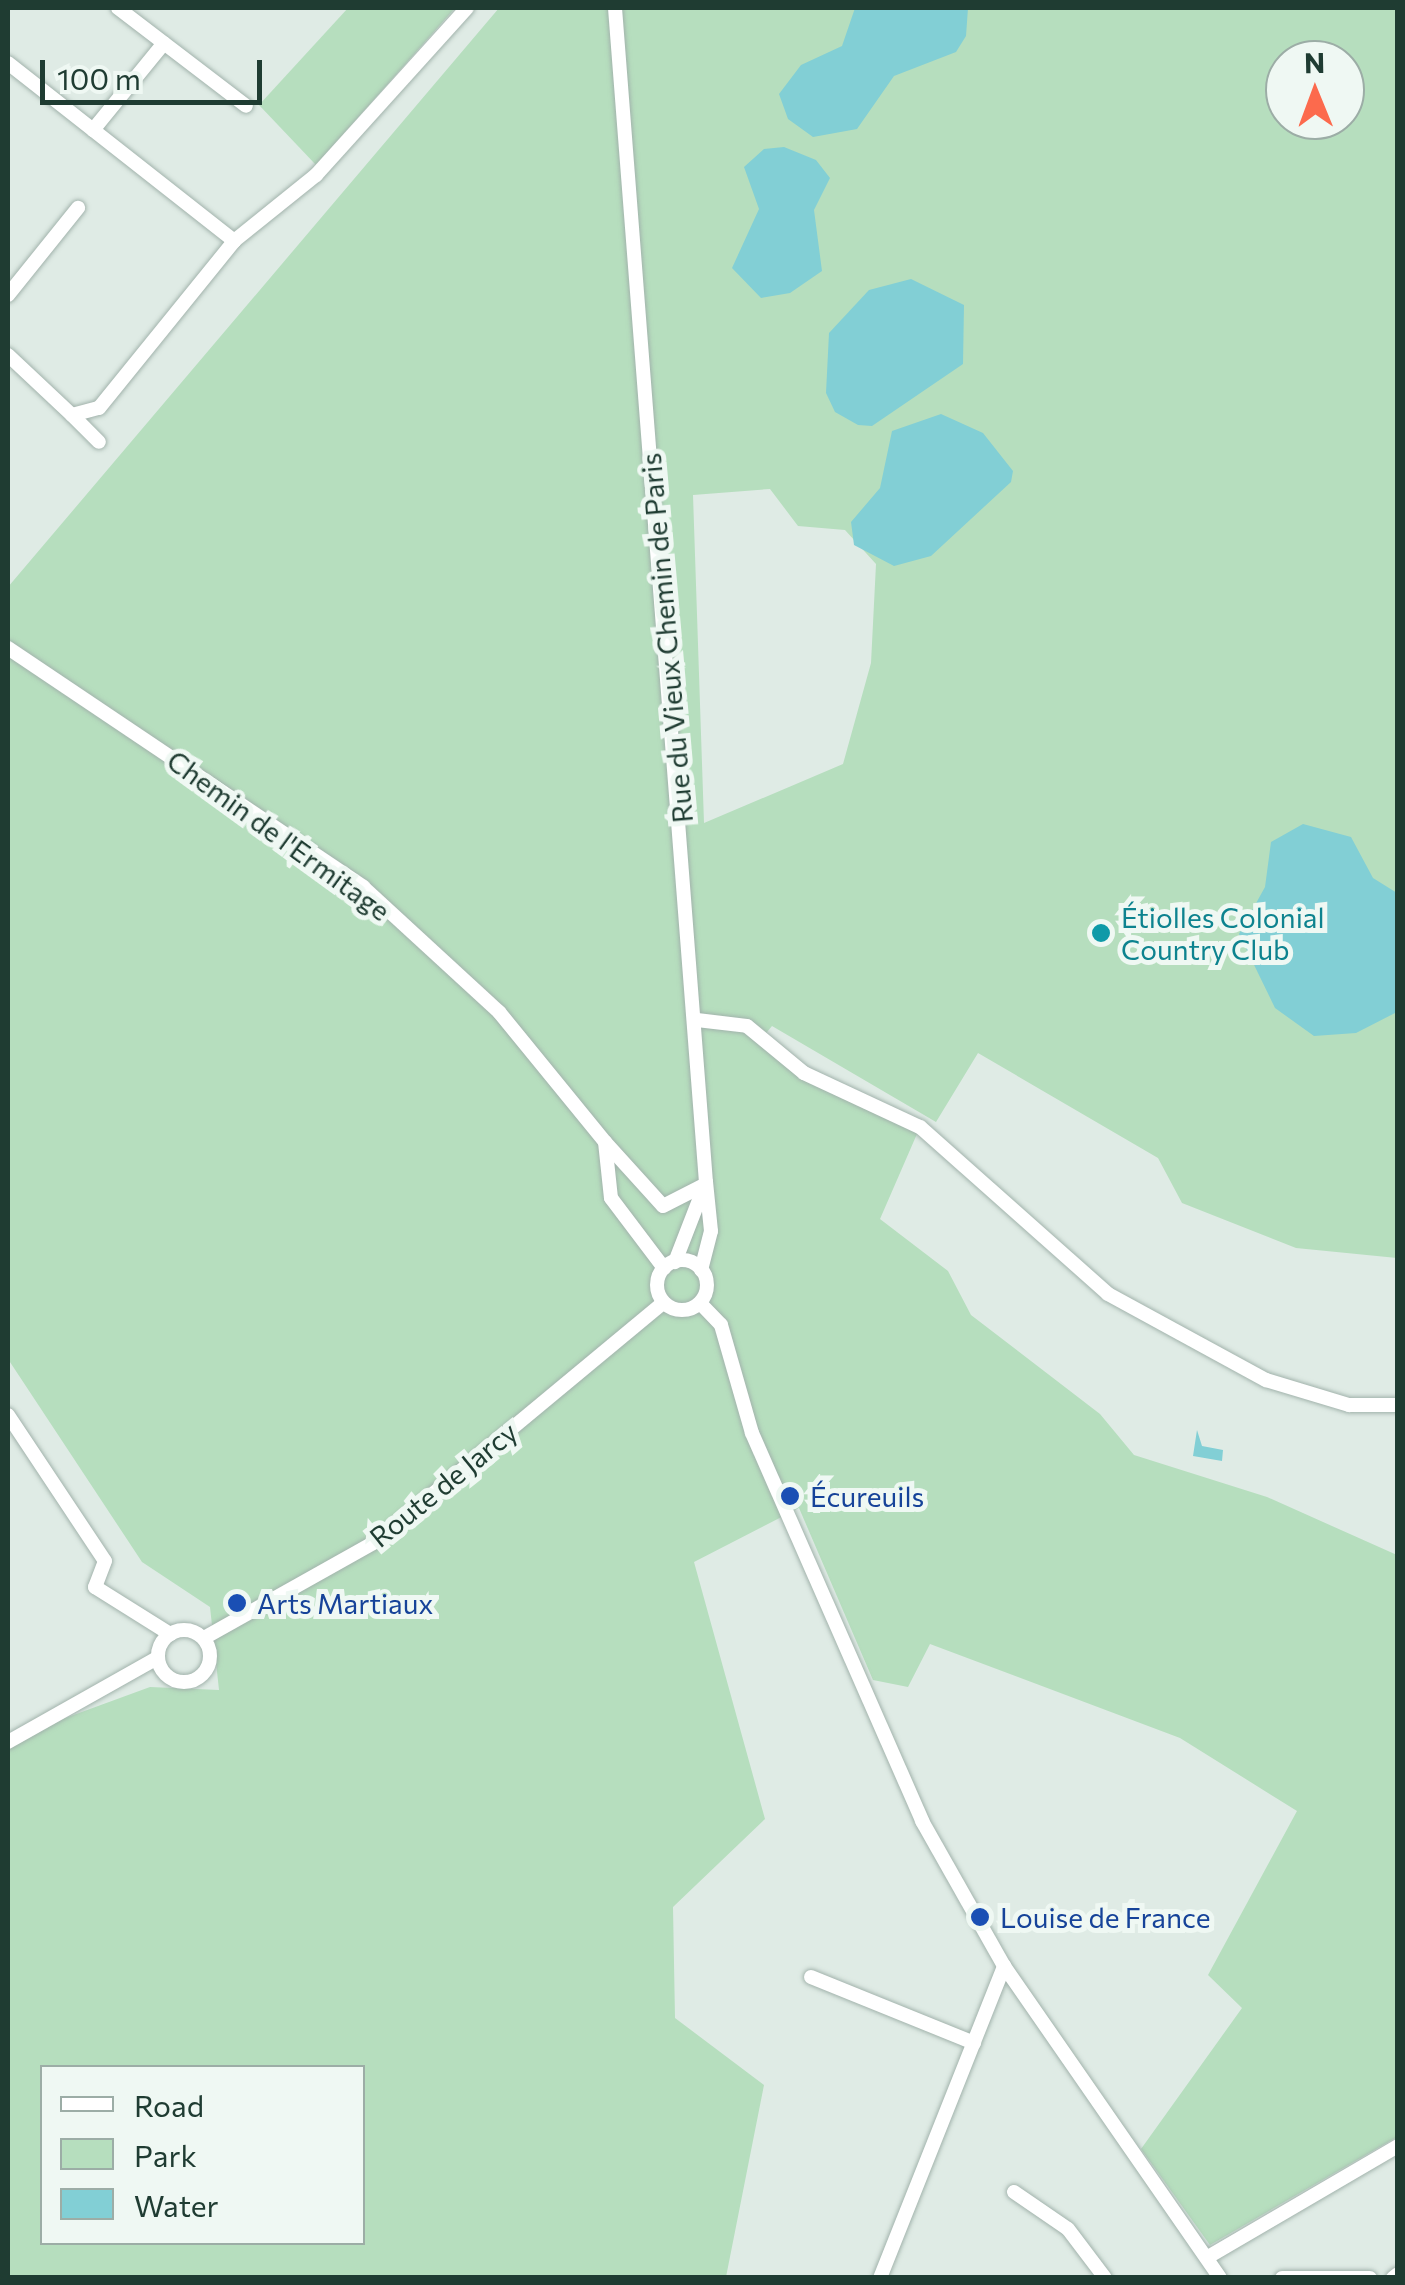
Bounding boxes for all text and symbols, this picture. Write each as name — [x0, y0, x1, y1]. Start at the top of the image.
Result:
scale bar — [45, 40, 268, 102]
north arrow — [1265, 40, 1365, 140]
text: N — [1304, 45, 1325, 79]
text: 100 m — [57, 59, 141, 96]
street label: Rue du Vieux Chemin de Paris — [633, 452, 699, 824]
street label: Chemin de l'Ermitage — [161, 743, 397, 927]
place label: Étiolles Colonial Country Club — [1121, 900, 1325, 966]
marker: Étiolles Colonial Country Club — [1090, 922, 1112, 944]
street label: Route de Jarcy — [363, 1414, 523, 1554]
place label: Écureuils — [810, 1479, 924, 1513]
marker: Écureuils — [779, 1485, 801, 1507]
place label: Arts Martiaux — [257, 1586, 433, 1620]
marker: Arts Martiaux — [226, 1592, 248, 1614]
place label: Louise de France — [1000, 1900, 1211, 1934]
marker: Louise de France — [969, 1906, 991, 1928]
legend — [40, 2065, 365, 2245]
text: Road — [134, 2086, 204, 2123]
text: Park — [134, 2136, 197, 2173]
text: Water — [134, 2186, 219, 2223]

